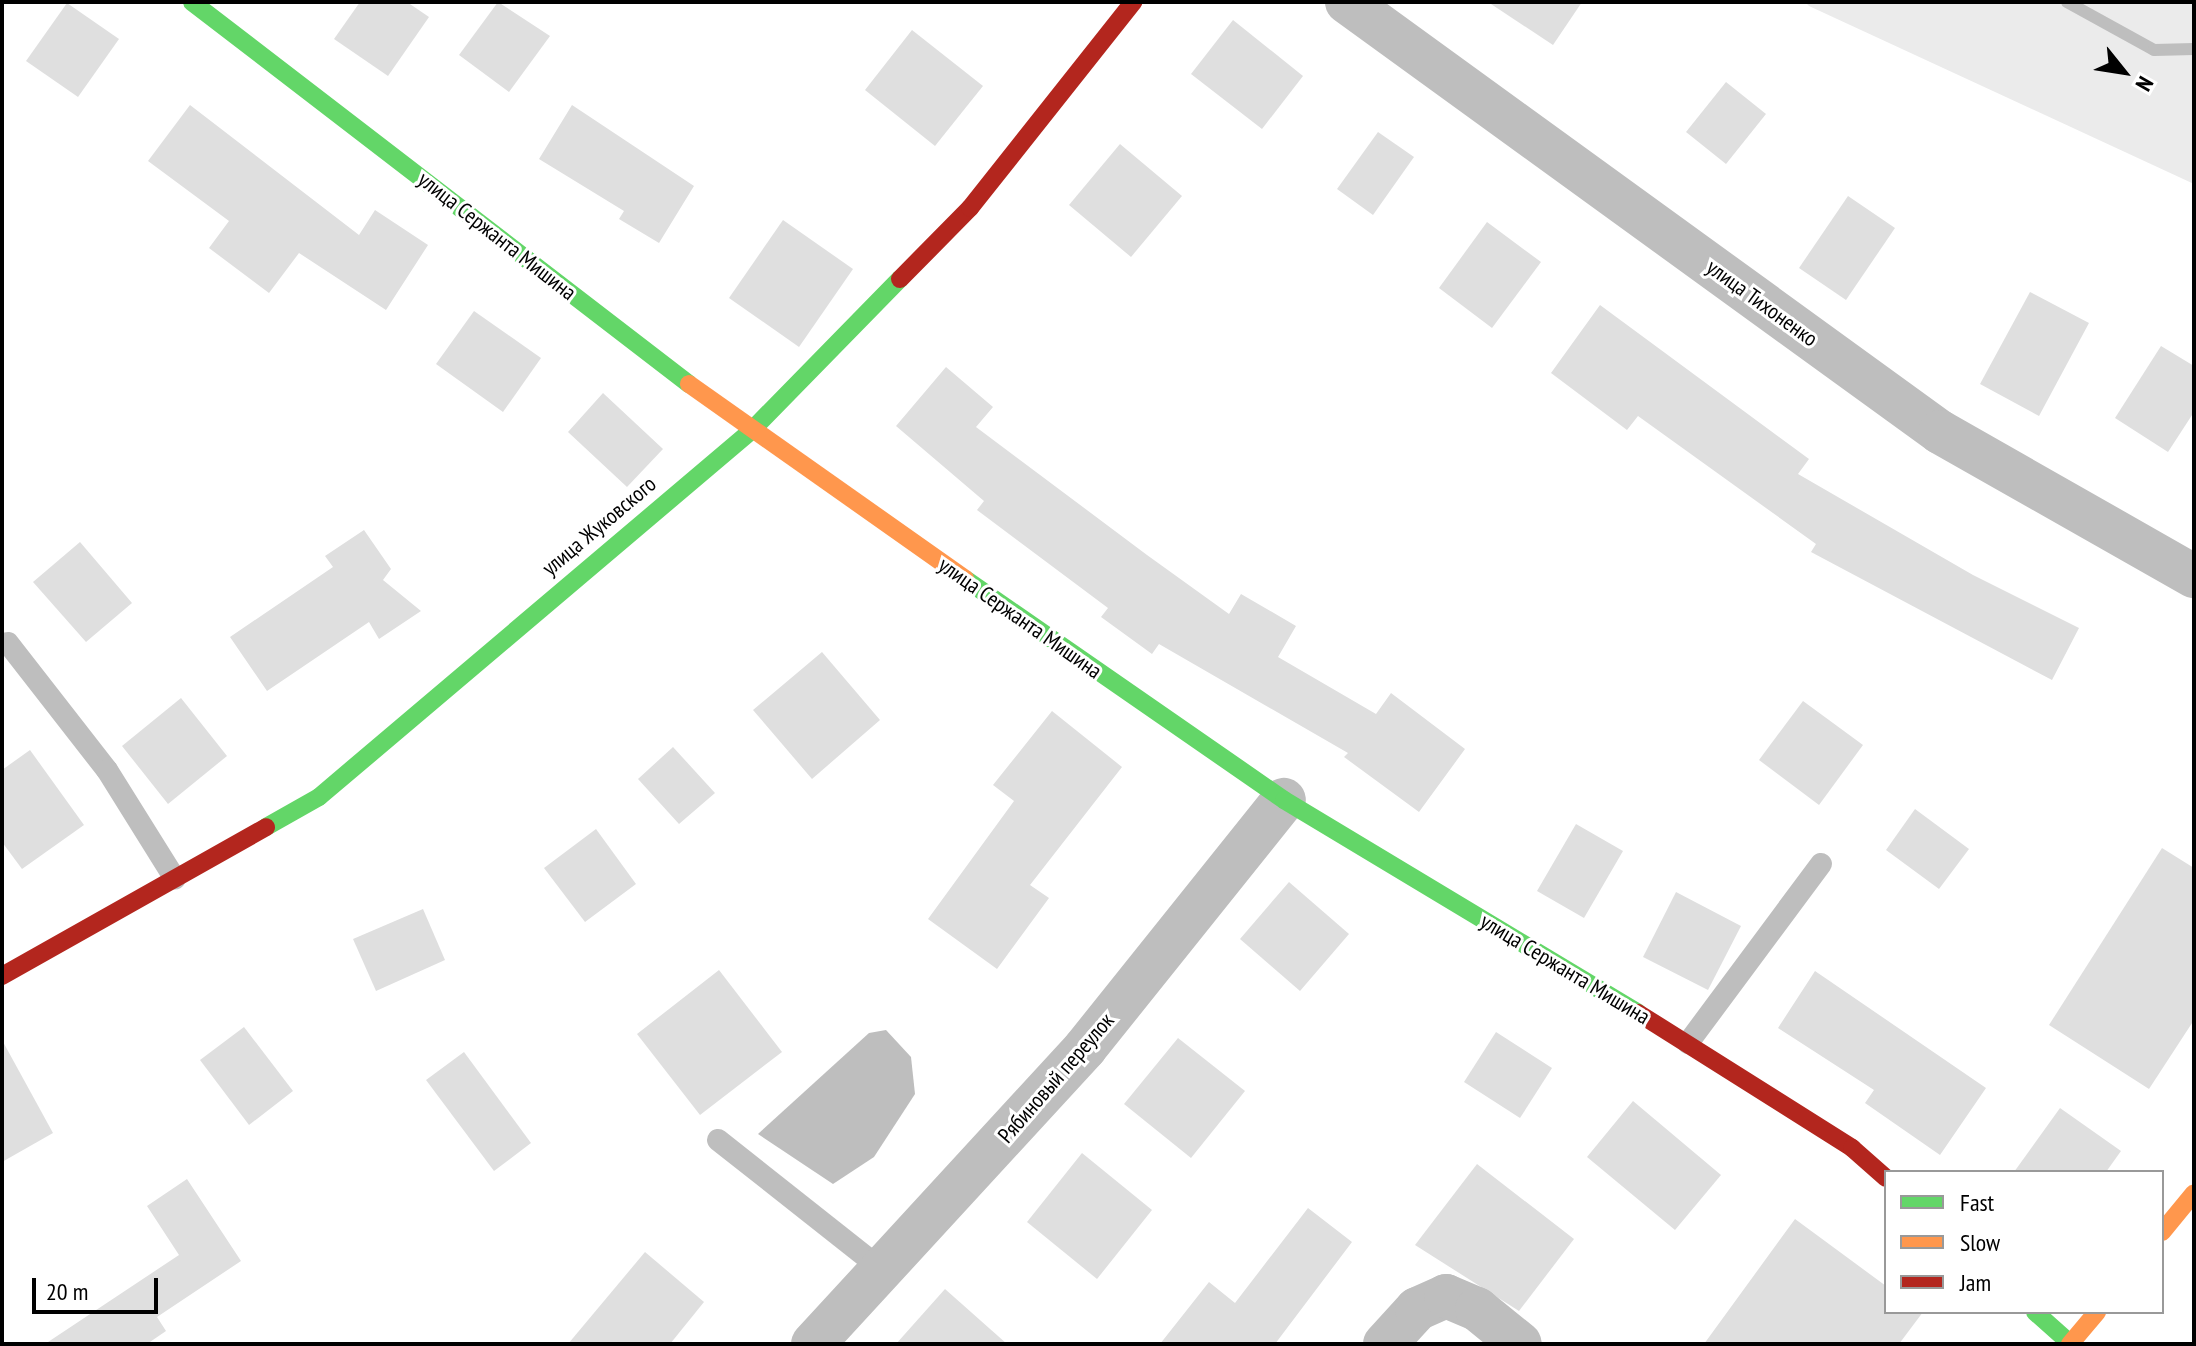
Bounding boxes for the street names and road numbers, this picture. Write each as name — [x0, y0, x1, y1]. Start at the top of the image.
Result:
street label: улица Сержанта Мишина — [413, 166, 581, 306]
street label: улица Тихоненко — [1701, 254, 1823, 352]
street label: улица Жуковского — [537, 471, 661, 581]
street label: улица Сержанта Мишина — [933, 552, 1107, 684]
street label: улица Сержанта Мишина — [1475, 908, 1655, 1030]
street label: Рябиновый переулок — [992, 1008, 1120, 1148]

